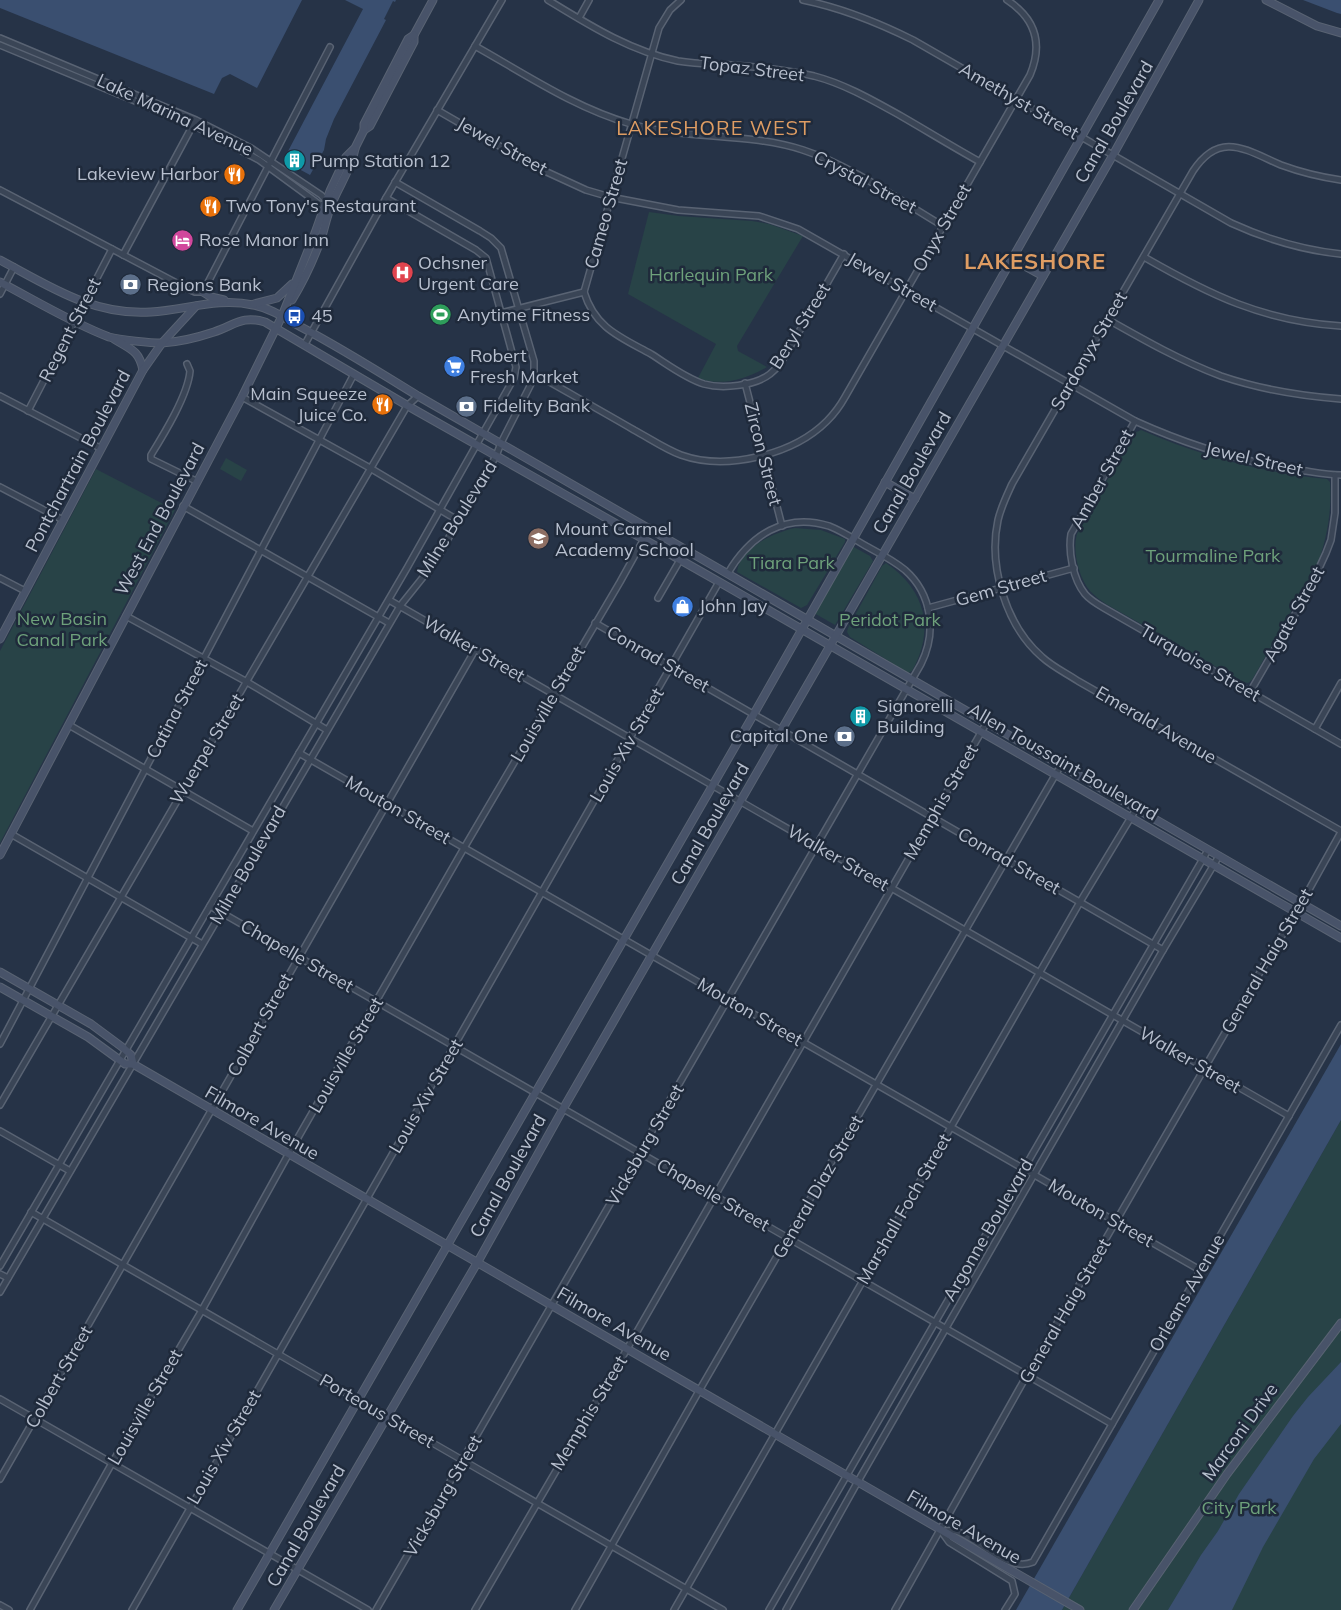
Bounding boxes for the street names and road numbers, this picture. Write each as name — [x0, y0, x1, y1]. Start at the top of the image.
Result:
street label: Topaz Street — [698, 51, 806, 86]
street label: Canal Boulevard — [1069, 56, 1158, 187]
street label: Amethyst Street — [955, 57, 1083, 144]
street label: Lake Marina Avenue — [93, 68, 257, 161]
street label: Jewel Street — [453, 111, 551, 180]
street label: Crystal Street — [810, 145, 921, 218]
street label: Cameo Street — [579, 156, 632, 271]
street label: Onyx Street — [907, 180, 976, 276]
street label: Jewel Street — [843, 247, 941, 316]
street label: Regent Street — [33, 274, 106, 386]
street label: Beryl Street — [764, 278, 835, 373]
street label: Sardonyx Street — [1045, 287, 1132, 414]
street label: Pontchartrain Boulevard — [20, 366, 135, 556]
street label: Zircon Street — [740, 400, 787, 508]
street label: Canal Boulevard — [867, 407, 956, 538]
street label: Amber Street — [1065, 425, 1138, 533]
street label: Jewel Street — [1203, 436, 1305, 481]
street label: West End Boulevard — [110, 439, 209, 599]
street label: Milne Boulevard — [412, 456, 502, 581]
street label: Agate Street — [1258, 562, 1329, 665]
street label: Gem Street — [953, 564, 1049, 611]
street label: Walker Street — [419, 610, 529, 687]
street label: Turquoise Street — [1136, 619, 1265, 706]
street label: Conrad Street — [603, 620, 714, 697]
street label: Louisville Street — [505, 642, 590, 766]
street label: Catina Street — [141, 655, 212, 762]
street label: Emerald Avenue — [1092, 681, 1221, 769]
street label: Louis Xiv Street — [585, 683, 669, 806]
street label: Wuerpel Street — [164, 689, 249, 808]
street label: Allen Toussaint Boulevard — [964, 698, 1162, 825]
street label: Memphis Street — [898, 740, 983, 864]
street label: Canal Boulevard — [665, 758, 754, 889]
street label: Mouton Street — [342, 770, 455, 849]
street label: Milne Boulevard — [204, 801, 291, 928]
street label: Walker Street — [783, 819, 893, 896]
street label: Conrad Street — [954, 822, 1065, 899]
street label: General Haig Street — [1216, 884, 1317, 1037]
street label: Chapelle Street — [236, 914, 358, 997]
street label: Colbert Street — [222, 969, 297, 1080]
street label: Mouton Street — [694, 972, 807, 1051]
street label: Louisville Street — [303, 993, 388, 1117]
street label: Walker Street — [1135, 1021, 1245, 1098]
street label: Louis Xiv Street — [384, 1034, 468, 1157]
street label: Vicksburg Street — [600, 1080, 689, 1210]
street label: Filmore Avenue — [201, 1081, 324, 1165]
street label: Canal Boulevard — [464, 1110, 551, 1241]
street label: General Diaz Street — [767, 1111, 868, 1263]
street label: Marshall Foch Street — [851, 1129, 956, 1288]
street label: Chapelle Street — [652, 1153, 774, 1236]
street label: Argonne Boulevard — [937, 1154, 1038, 1305]
street label: Mouton Street — [1045, 1173, 1158, 1252]
street label: Orleans Avenue — [1144, 1230, 1230, 1356]
street label: General Haig Street — [1014, 1234, 1115, 1387]
street label: Filmore Avenue — [553, 1282, 676, 1366]
street label: Colbert Street — [20, 1321, 97, 1432]
street label: Louisville Street — [102, 1345, 187, 1469]
street label: Memphis Street — [545, 1351, 632, 1474]
street label: Porteous Street — [316, 1368, 439, 1453]
street label: Marconi Drive — [1197, 1379, 1283, 1485]
street label: Louis Xiv Street — [182, 1385, 266, 1508]
street label: Vicksburg Street — [398, 1431, 487, 1561]
street label: Canal Boulevard — [261, 1460, 350, 1591]
street label: Filmore Avenue — [903, 1485, 1026, 1569]

